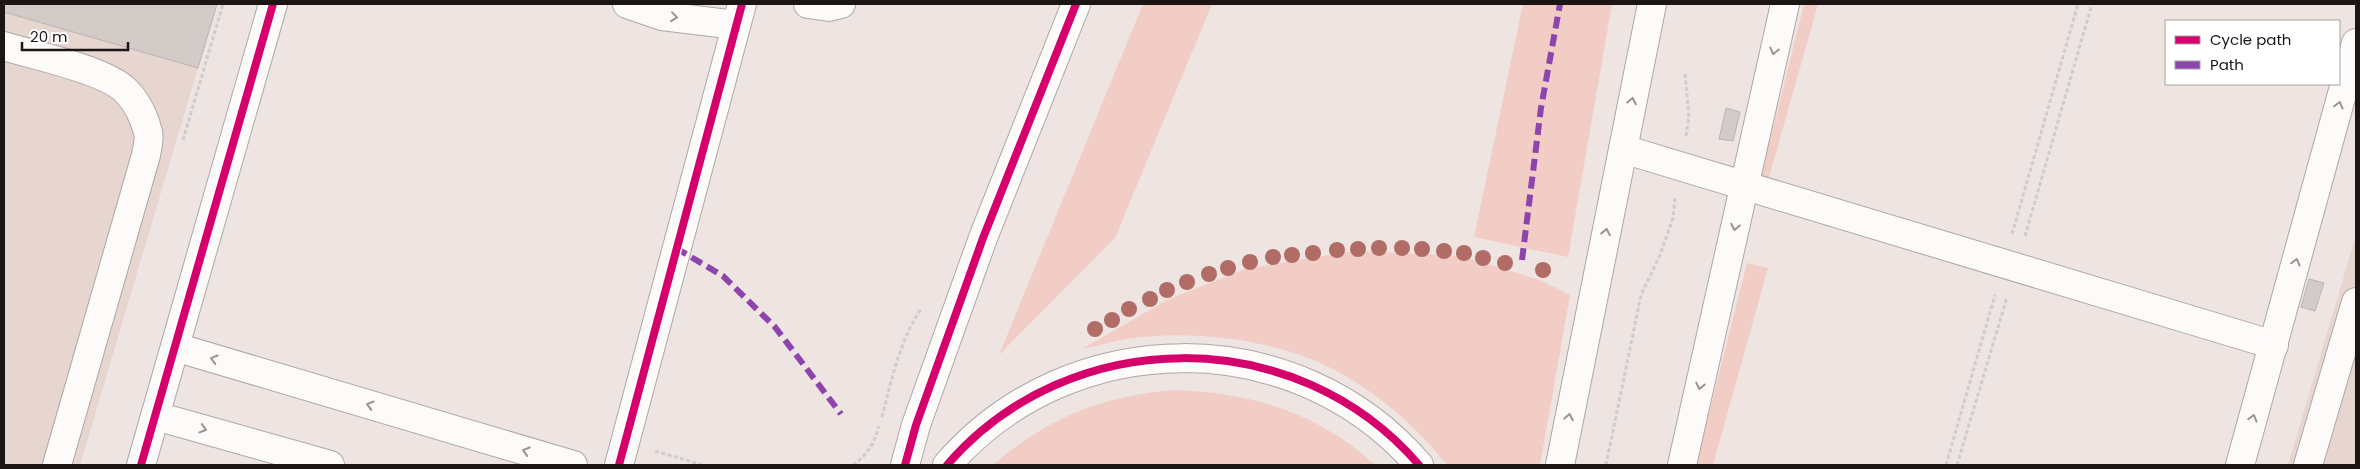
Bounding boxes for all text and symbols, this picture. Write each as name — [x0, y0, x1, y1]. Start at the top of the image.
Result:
one-way arrow — [670, 11, 678, 22]
scale bar — [22, 20, 129, 52]
legend — [2165, 20, 2340, 85]
text: 20 m — [30, 26, 68, 47]
text: Cycle path — [2210, 29, 2291, 50]
one-way arrow — [1769, 47, 1780, 56]
text: Path — [2210, 54, 2244, 75]
one-way arrow — [1627, 97, 1637, 105]
one-way arrow — [2333, 101, 2344, 109]
one-way arrow — [1730, 222, 1741, 231]
one-way arrow — [1600, 228, 1611, 237]
one-way arrow — [2291, 258, 2301, 266]
one-way arrow — [211, 354, 219, 364]
one-way arrow — [1695, 381, 1706, 390]
one-way arrow — [367, 400, 375, 410]
one-way arrow — [1563, 413, 1574, 422]
one-way arrow — [2247, 414, 2258, 423]
one-way arrow — [198, 423, 207, 434]
one-way arrow — [522, 447, 530, 457]

